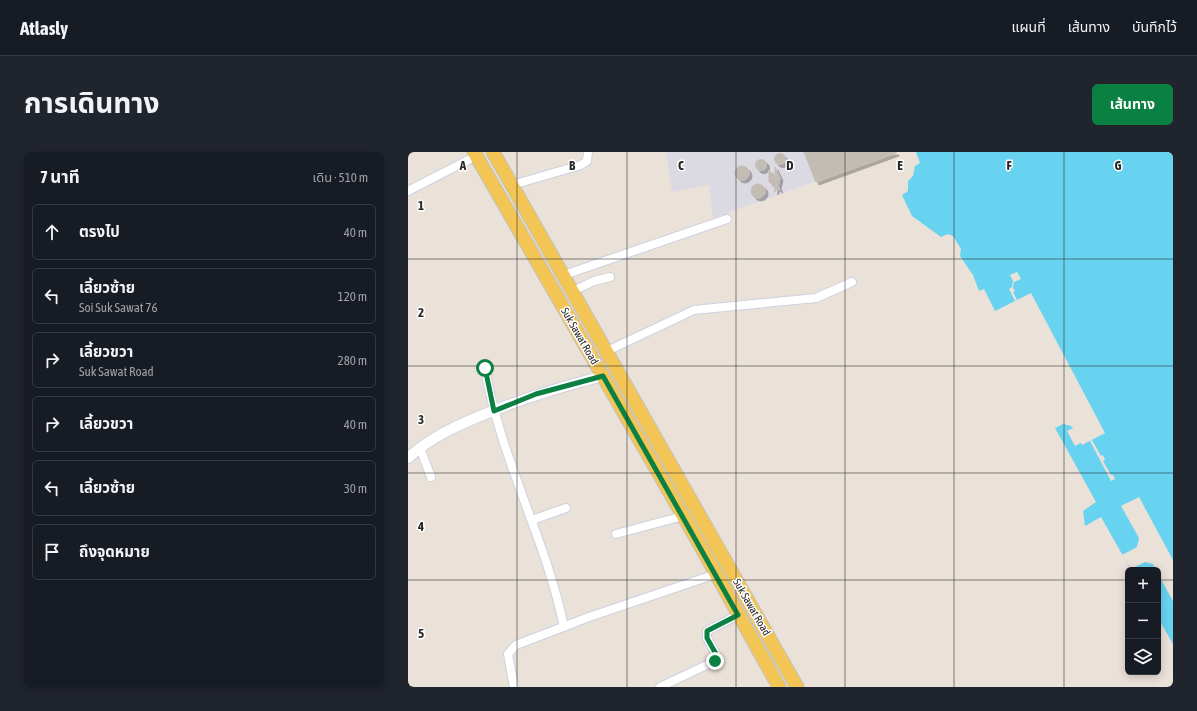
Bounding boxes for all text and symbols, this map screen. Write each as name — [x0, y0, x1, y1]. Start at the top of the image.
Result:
text: Atlasly — [20, 17, 68, 39]
text: แผนที่ — [1012, 19, 1046, 35]
text: เส้นทาง — [1068, 19, 1110, 35]
text: บันทึกไว้ — [1132, 19, 1177, 35]
button: เส้นทาง — [1092, 84, 1173, 125]
text: การเดินทาง — [24, 87, 159, 119]
text: A — [459, 158, 467, 173]
text: B — [569, 158, 576, 173]
text: C — [678, 158, 684, 173]
text: D — [786, 158, 794, 173]
text: E — [897, 158, 903, 173]
text: F — [1006, 158, 1012, 173]
text: G — [1115, 158, 1122, 173]
text: 7 นาที — [40, 167, 80, 187]
text: เดิน · 510 m — [313, 170, 368, 185]
text: 1 — [418, 198, 424, 213]
icon: ahead — [41, 221, 63, 243]
text: ตรงไป — [79, 223, 120, 240]
text: 40 m — [344, 225, 367, 240]
text: เลี้ยวซ้าย — [79, 279, 135, 296]
icon: left — [41, 285, 63, 307]
text: 120 m — [338, 289, 367, 304]
text: Soi Suk Sawat 76 — [79, 300, 158, 315]
text: 2 — [418, 305, 424, 320]
street label: Suk Sawat Road — [559, 306, 601, 366]
text: เลี้ยวขวา — [79, 343, 133, 360]
icon: right — [41, 349, 63, 371]
text: 280 m — [338, 353, 367, 368]
route start — [476, 359, 494, 377]
text: Suk Sawat Road — [79, 364, 154, 379]
text: 3 — [418, 412, 424, 427]
icon: right — [41, 413, 63, 435]
text: เลี้ยวขวา — [79, 415, 133, 432]
text: 40 m — [344, 417, 367, 432]
icon: left — [41, 477, 63, 499]
text: เลี้ยวซ้าย — [79, 479, 135, 496]
text: 30 m — [344, 481, 367, 496]
text: 4 — [417, 519, 424, 534]
icon: arrive — [41, 541, 63, 563]
text: ถึงจุดหมาย — [79, 543, 150, 560]
map controls — [1125, 567, 1161, 675]
button: + — [1125, 567, 1161, 603]
street label: Suk Sawat Road — [731, 577, 773, 637]
button: − — [1125, 603, 1161, 639]
text: 5 — [418, 626, 424, 641]
button: layers — [1125, 639, 1161, 675]
route end — [706, 652, 724, 670]

